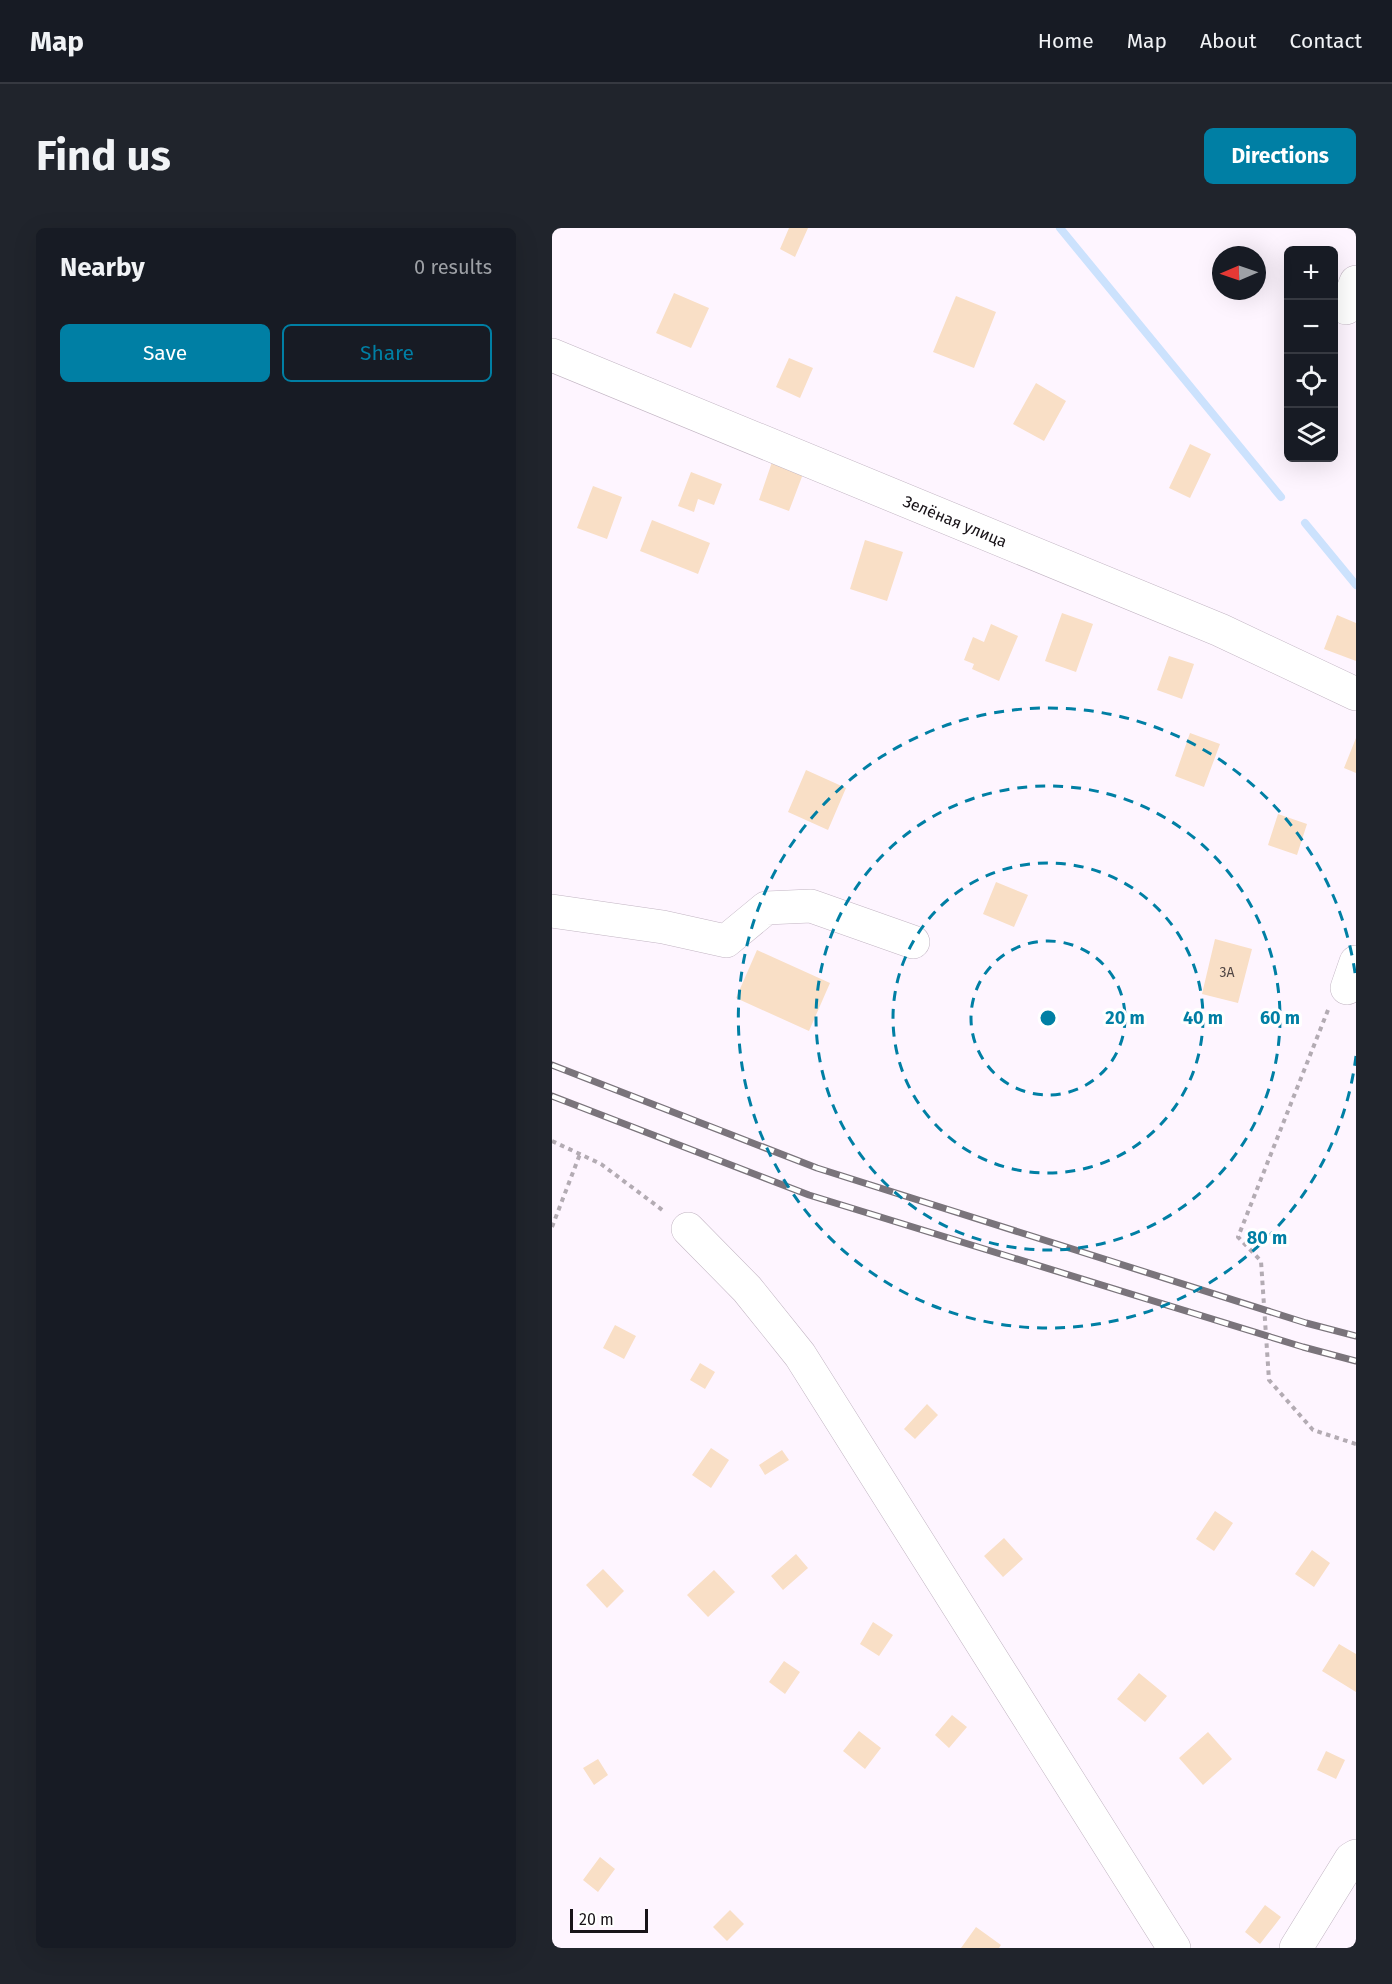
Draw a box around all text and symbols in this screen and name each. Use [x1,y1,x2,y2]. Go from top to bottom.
text: Map [30,25,84,58]
text: Home [1038,28,1094,54]
text: Map [1127,28,1167,54]
text: About [1200,28,1257,54]
text: Contact [1290,28,1362,54]
button: Directions [1204,128,1356,184]
text: Find us [36,131,171,181]
north arrow [1212,246,1266,300]
map controls [1284,246,1338,462]
button: + [1284,246,1338,300]
text: Nearby [60,252,145,283]
text: 0 results [414,255,492,279]
button: − [1284,300,1338,354]
button: Save [60,324,270,382]
button: Share [282,324,492,382]
button: locate [1284,354,1338,408]
button: layers [1284,408,1338,462]
street label: Зелёная улица [900,492,1010,551]
house number: 3А [1219,964,1235,981]
text: 20 m [1105,1007,1145,1029]
text: 40 m [1183,1007,1223,1029]
text: 60 m [1260,1007,1300,1029]
centre of rings [1038,1008,1058,1028]
text: 80 m [1247,1227,1287,1249]
scale bar [570,1906,648,1934]
text: 20 m [579,1910,614,1929]

